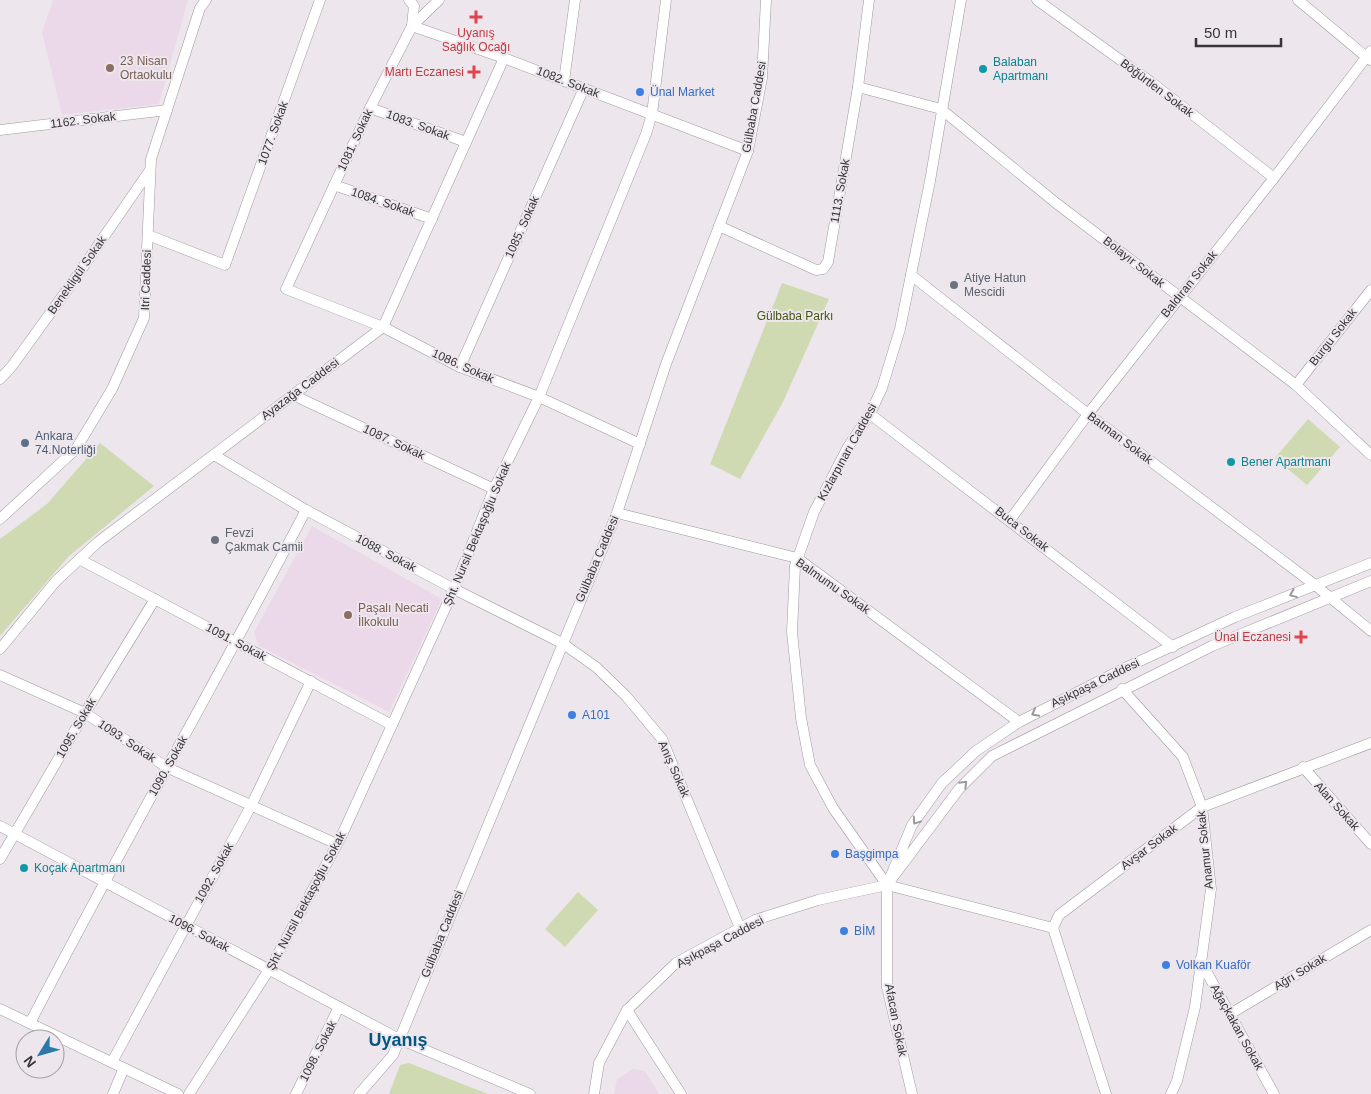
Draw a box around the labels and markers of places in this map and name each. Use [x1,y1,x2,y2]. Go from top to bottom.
marker: Uyanış Sağlık Ocağı [469,10,483,24]
place label: Uyanış Sağlık Ocağı [442,26,510,54]
place label: 23 Nisan Ortaokulu [120,54,172,82]
place label: Balaban Apartmanı [993,55,1048,83]
marker: 23 Nisan Ortaokulu [104,62,116,74]
marker: Balaban Apartmanı [977,63,989,75]
place label: Martı Eczanesi [385,65,464,79]
marker: Martı Eczanesi [468,66,480,78]
place label: Ünal Market [650,85,715,99]
marker: Ünal Market [634,86,646,98]
place label: Atiye Hatun Mescidi [964,271,1026,299]
marker: Atiye Hatun Mescidi [948,279,960,291]
place label: Ankara 74.Noterliği [35,429,96,457]
marker: Ankara 74.Noterliği [19,437,31,449]
place label: Bener Apartmanı [1241,455,1331,469]
marker: Bener Apartmanı [1225,456,1237,468]
place label: Fevzi Çakmak Camii [225,526,303,554]
marker: Fevzi Çakmak Camii [209,534,221,546]
place label: Paşalı Necati İlkokulu [358,601,429,629]
marker: Paşalı Necati İlkokulu [342,609,354,621]
place label: Ünal Eczanesi [1214,630,1291,644]
marker: Ünal Eczanesi [1295,631,1307,643]
place label: A101 [582,708,610,722]
marker: A101 [566,709,578,721]
place label: Başgimpa [845,847,899,861]
marker: Başgimpa [829,848,841,860]
place label: Koçak Apartmanı [34,861,125,875]
marker: Koçak Apartmanı [18,862,30,874]
place label: BİM [854,924,875,938]
marker: BİM [838,925,850,937]
place label: Volkan Kuaför [1176,958,1251,972]
marker: Volkan Kuaför [1160,959,1172,971]

